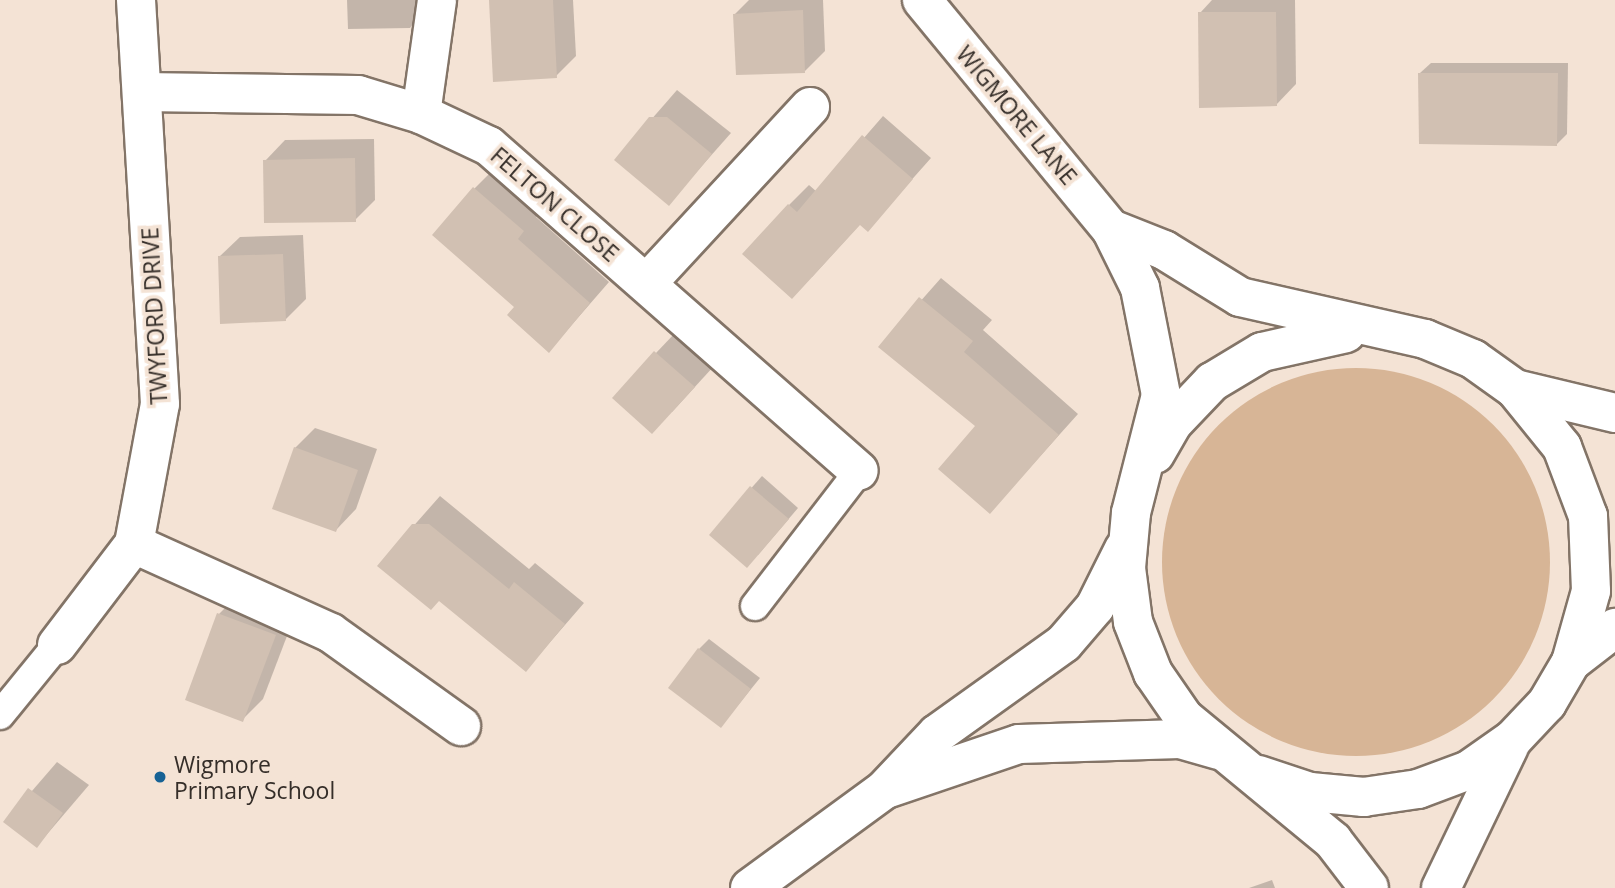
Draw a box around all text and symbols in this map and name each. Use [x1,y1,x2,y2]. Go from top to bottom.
street label: WIGMORE LANE [951,40,1083,190]
street label: FELTON CLOSE [485,141,625,267]
street label: TWYFORD DRIVE [136,227,172,405]
place label: Wigmore Primary School [174,750,335,804]
marker: Wigmore Primary School [152,769,168,785]

